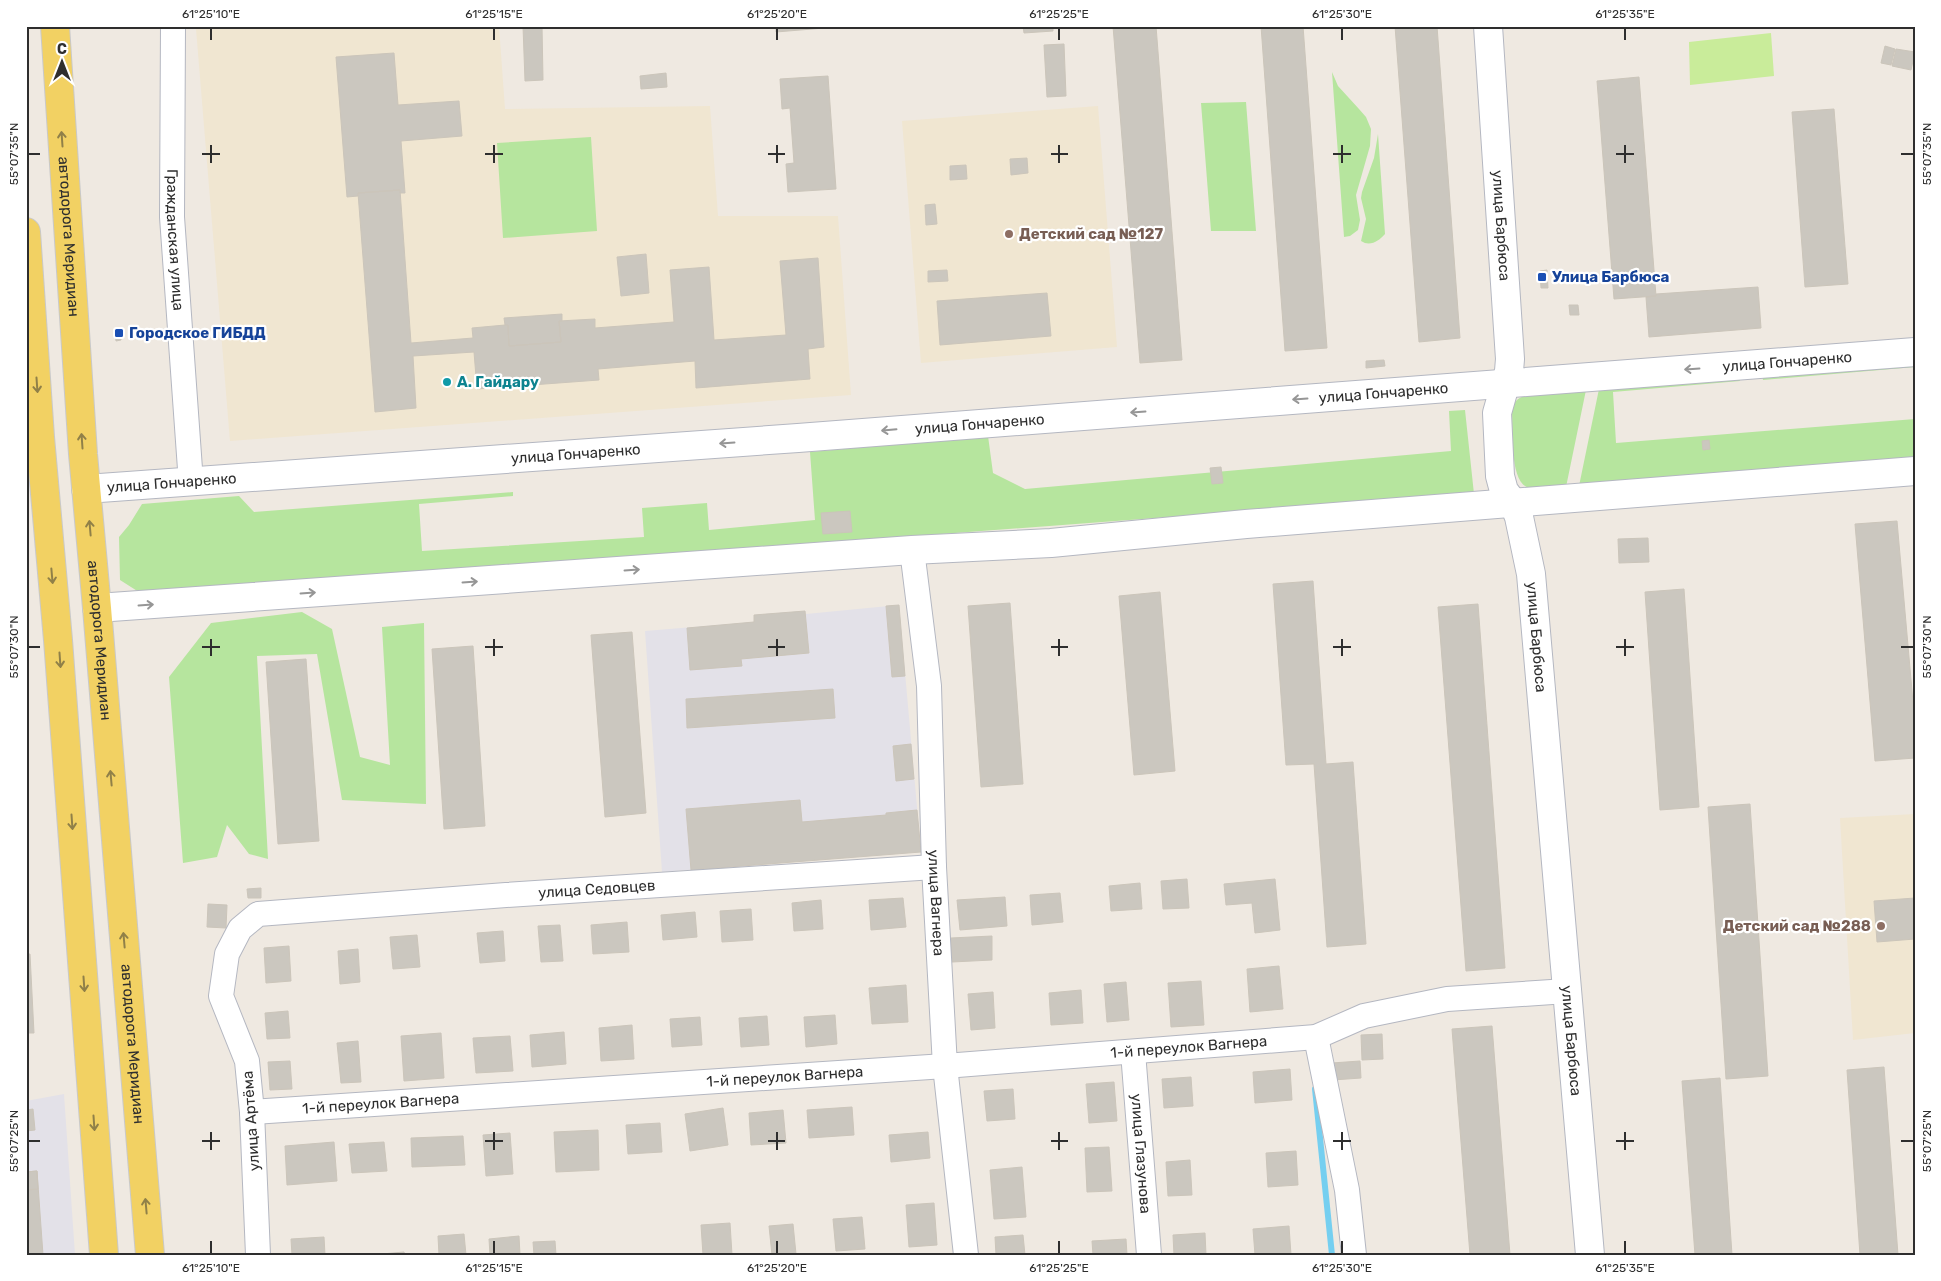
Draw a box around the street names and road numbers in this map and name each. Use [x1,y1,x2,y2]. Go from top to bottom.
street label: автодорога Меридиан [55,156,83,317]
street label: Гражданская улица [163,169,188,311]
street label: улица Барбюса [1489,170,1514,282]
street label: улица Гончаренко [1722,348,1853,376]
street label: улица Гончаренко [1318,379,1449,407]
street label: улица Гончаренко [914,410,1045,438]
street label: улица Гончаренко [510,440,641,468]
street label: улица Гончаренко [106,469,237,496]
street label: автодорога Меридиан [84,560,115,721]
street label: улица Барбюса [1523,581,1550,693]
street label: улица Вагнера [925,849,948,956]
street label: улица Седовцев [537,876,656,902]
street label: автодорога Меридиан [117,963,148,1125]
street label: улица Барбюса [1558,985,1585,1097]
street label: 1-й переулок Вагнера [1110,1032,1268,1062]
street label: 1-й переулок Вагнера [706,1062,864,1091]
street label: улица Артёма [239,1070,263,1172]
street label: 1-й переулок Вагнера [302,1089,460,1118]
street label: улица Глазунова [1127,1093,1155,1214]

